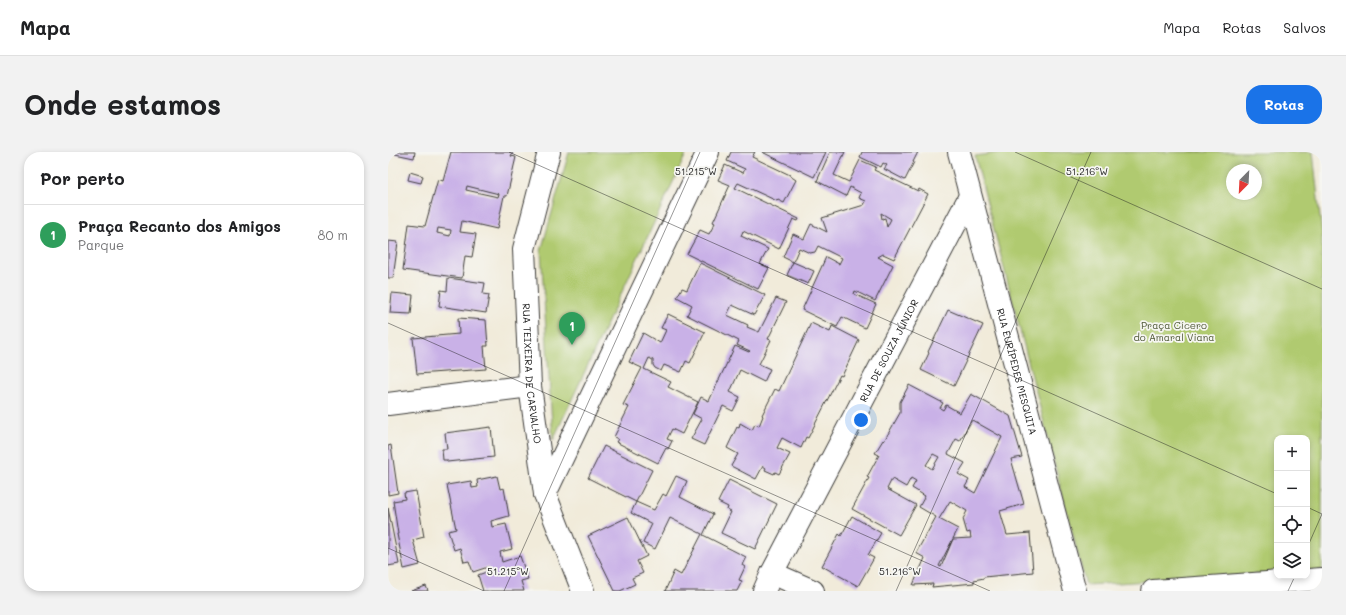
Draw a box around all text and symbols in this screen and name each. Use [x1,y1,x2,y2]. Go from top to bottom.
text: Mapa [20,15,71,40]
text: Mapa [1163,18,1200,37]
text: Rotas [1222,18,1261,37]
text: Salvos [1283,18,1326,37]
button: Rotas [1246,85,1322,124]
text: Onde estamos [24,86,221,122]
text: 51.215°W [675,164,717,178]
text: 51.216°W [1066,164,1108,178]
north arrow [1226,164,1262,200]
text: Por perto [40,167,124,189]
text: Praça Recanto dos Amigos [78,216,281,236]
text: 1 [50,226,56,243]
text: 80 m [318,226,348,243]
text: Parque [78,236,124,253]
street label: RUA DE SOUZA JÚNIOR [856,297,922,404]
street label: RUA TEIXEIRA DE CARVALHO [519,303,545,445]
street label: RUA EURÍPEDES MESQUITA [994,307,1040,436]
pin: 1 [559,312,585,345]
park label: Praça Cícero do Amaral Viana [1133,318,1215,344]
your location [851,410,871,430]
map controls [1274,435,1310,579]
button: + [1274,435,1310,471]
button: − [1274,471,1310,507]
button: locate [1274,507,1310,543]
button: layers [1274,543,1310,579]
text: 51.215°W [487,564,529,578]
text: 51.216°W [879,564,921,578]

